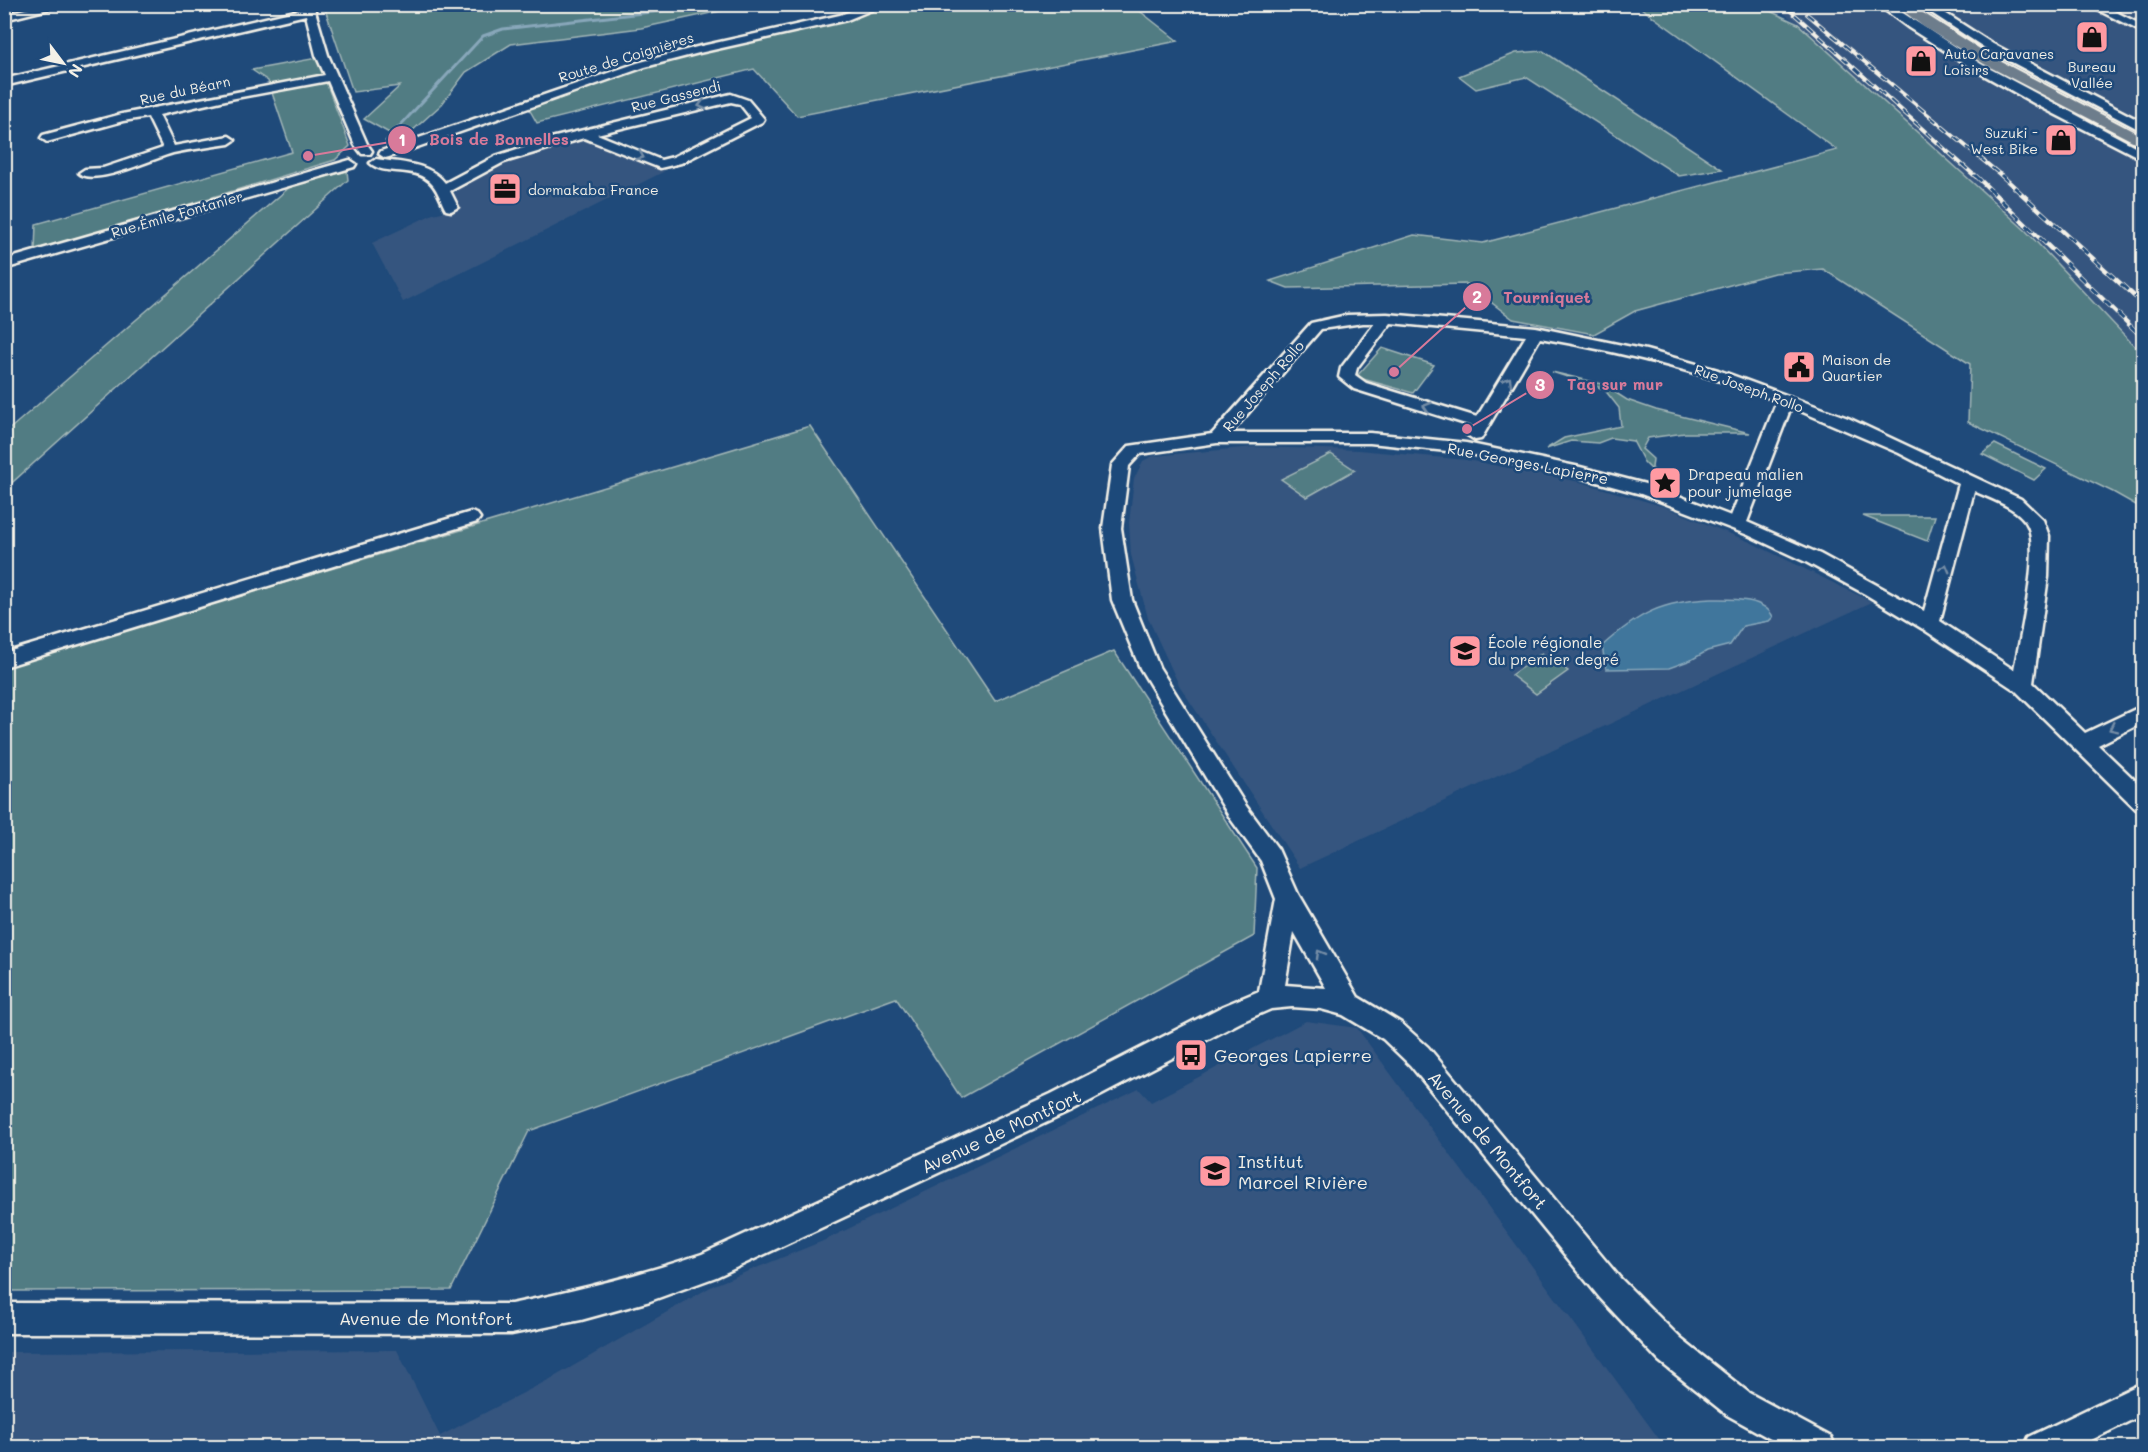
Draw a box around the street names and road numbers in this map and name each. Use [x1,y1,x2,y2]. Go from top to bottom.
street label: Route de Coignières [556,27,696,87]
street label: Rue du Béarn [138,71,232,109]
street label: Rue Gassendi [629,76,723,116]
street label: Rue Émile Fontanier [109,186,245,242]
street label: Rue Joseph Rollo [1218,336,1308,436]
street label: Rue Joseph Rollo [1692,359,1806,417]
street label: Rue Georges Lapierre [1446,438,1610,488]
street label: Avenue de Montfort [1423,1066,1553,1214]
street label: Avenue de Montfort [917,1083,1085,1179]
street label: Avenue de Montfort [339,1306,513,1330]

